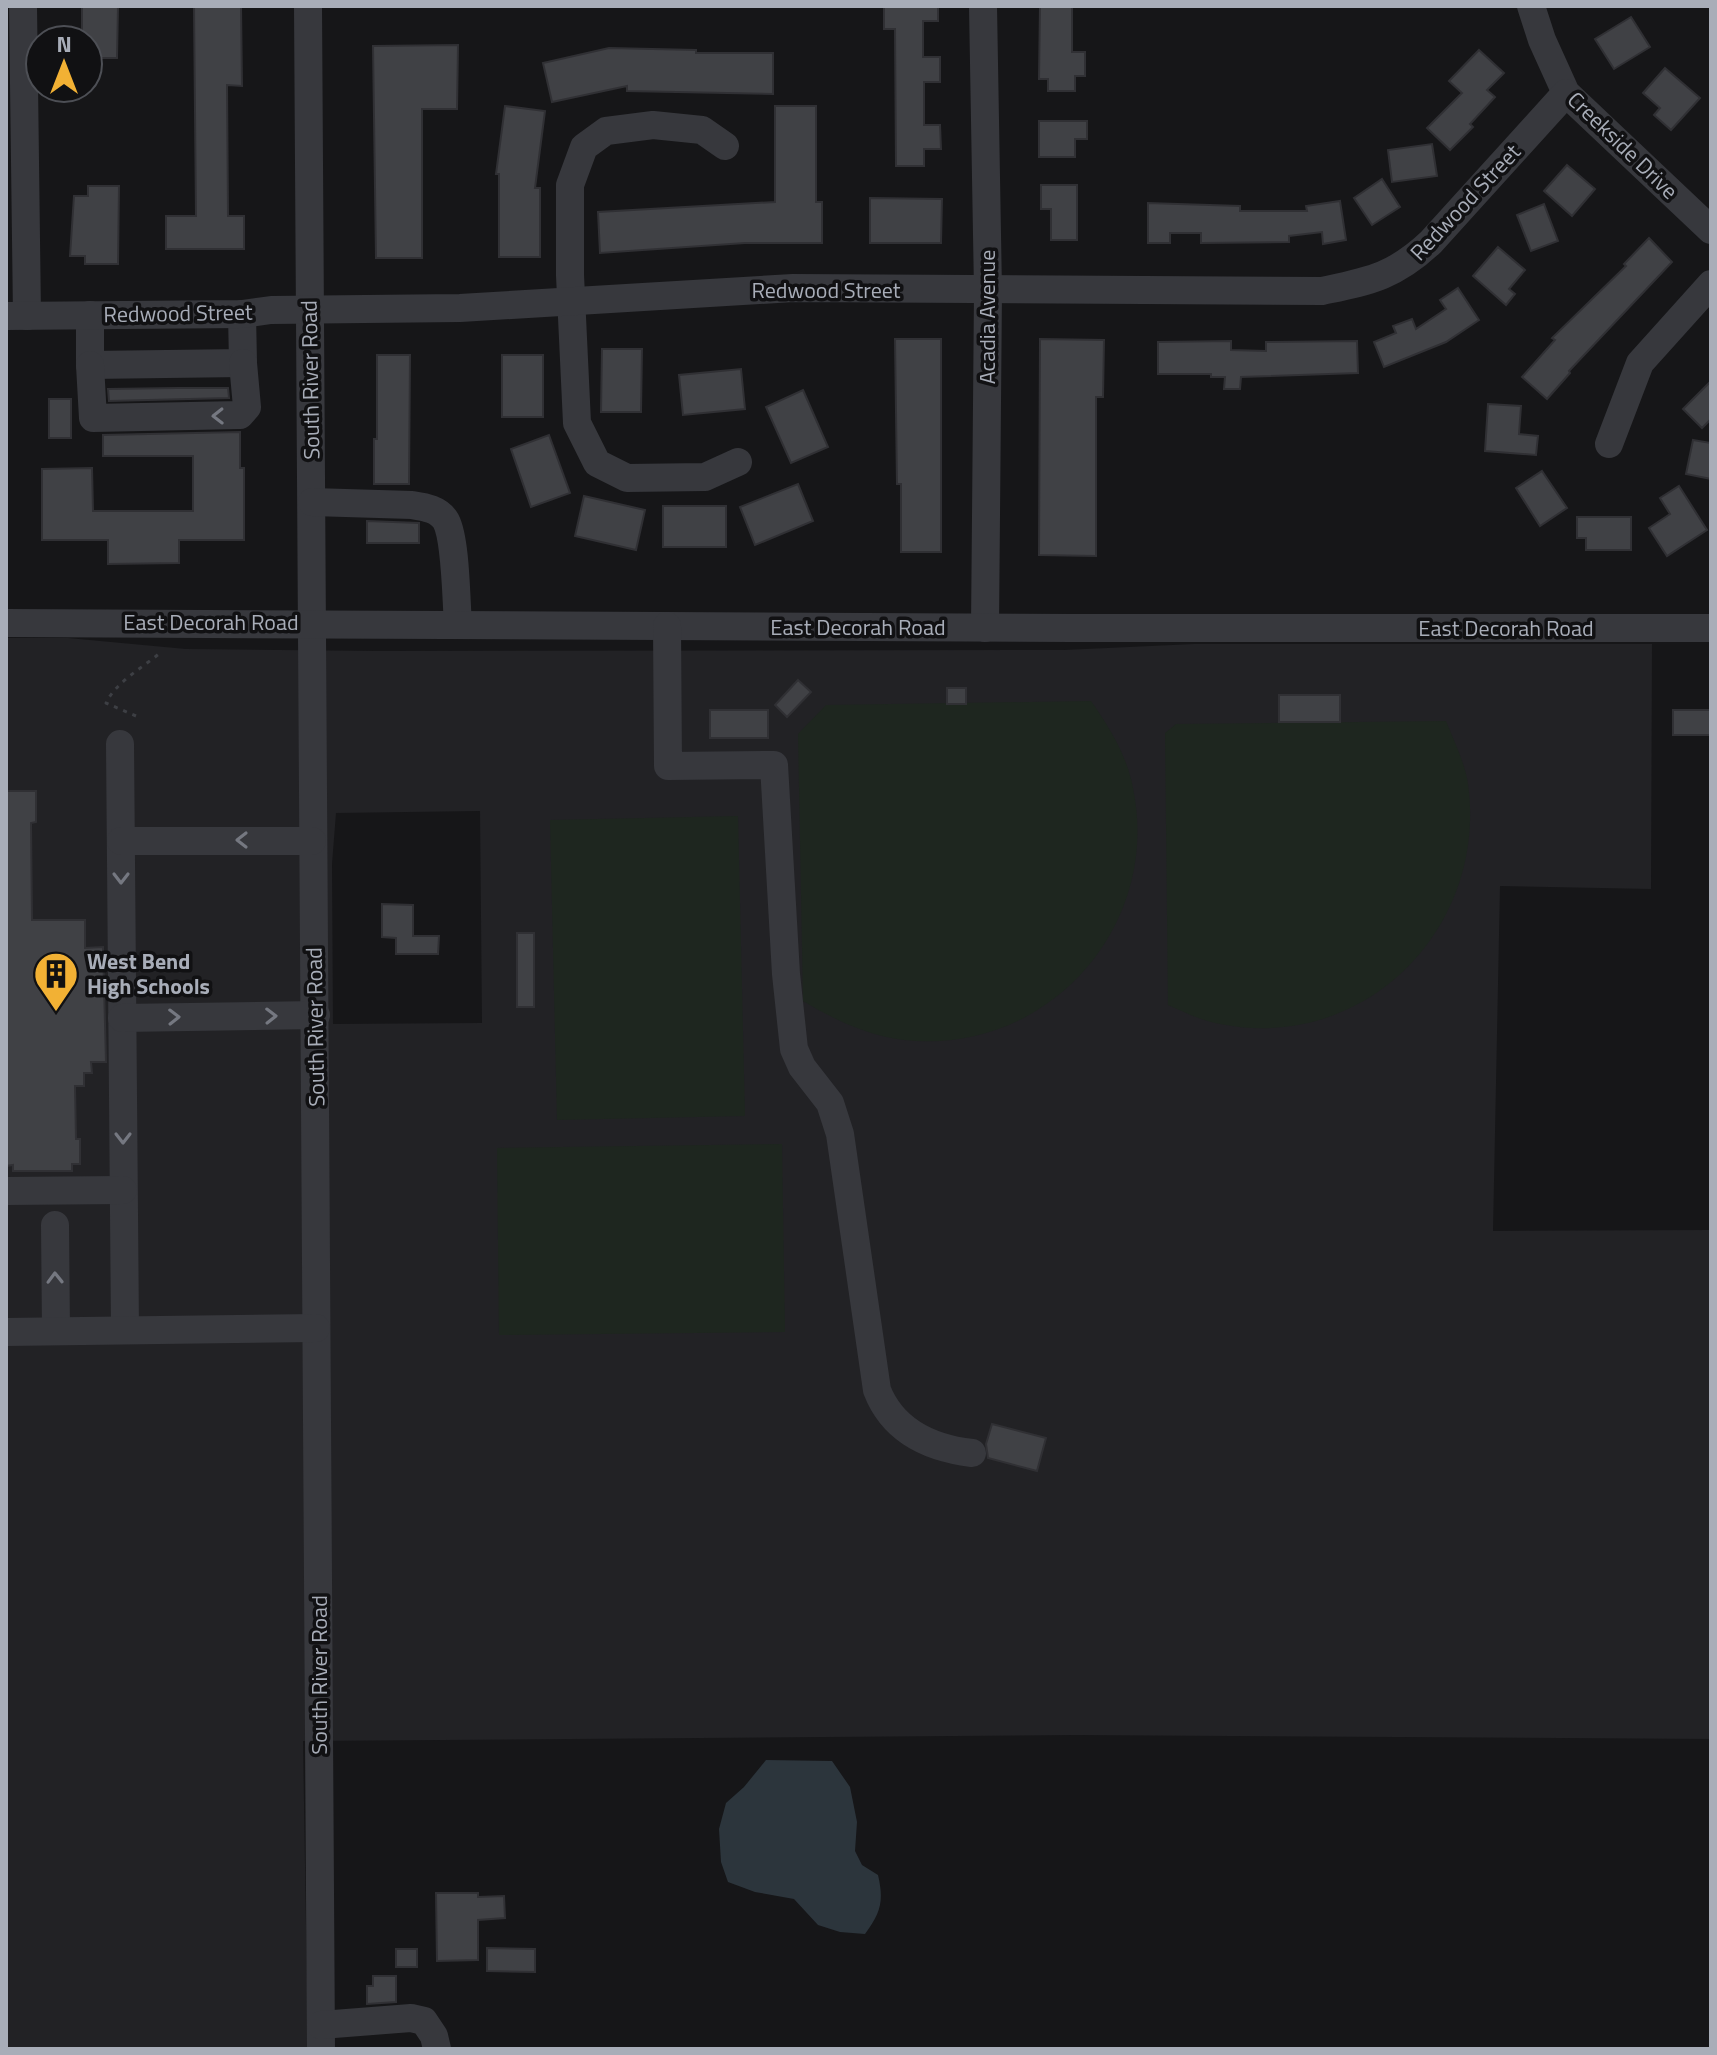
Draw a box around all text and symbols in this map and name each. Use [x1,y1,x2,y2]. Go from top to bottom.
north arrow [24,24,104,104]
text: N [56,27,72,61]
street label: Creekside Drive [1560,83,1686,207]
street label: Redwood Street [1402,136,1528,268]
street label: Acadia Avenue [970,250,1004,384]
street label: Redwood Street [751,273,901,307]
street label: Redwood Street [103,295,253,331]
street label: South River Road [292,300,328,460]
one-way arrow [211,407,224,425]
street label: East Decorah Road [123,605,299,639]
street label: East Decorah Road [770,610,946,644]
street label: East Decorah Road [1418,611,1594,645]
one-way arrow [235,831,248,849]
one-way arrow [112,872,130,885]
place label: West Bend High Schools [87,944,210,1003]
street label: South River Road [297,947,333,1107]
building icon: West Bend High Schools [32,950,80,1013]
one-way arrow [265,1007,278,1025]
one-way arrow [168,1008,181,1026]
one-way arrow [114,1132,132,1145]
one-way arrow [47,1271,64,1284]
street label: South River Road [302,1595,336,1755]

